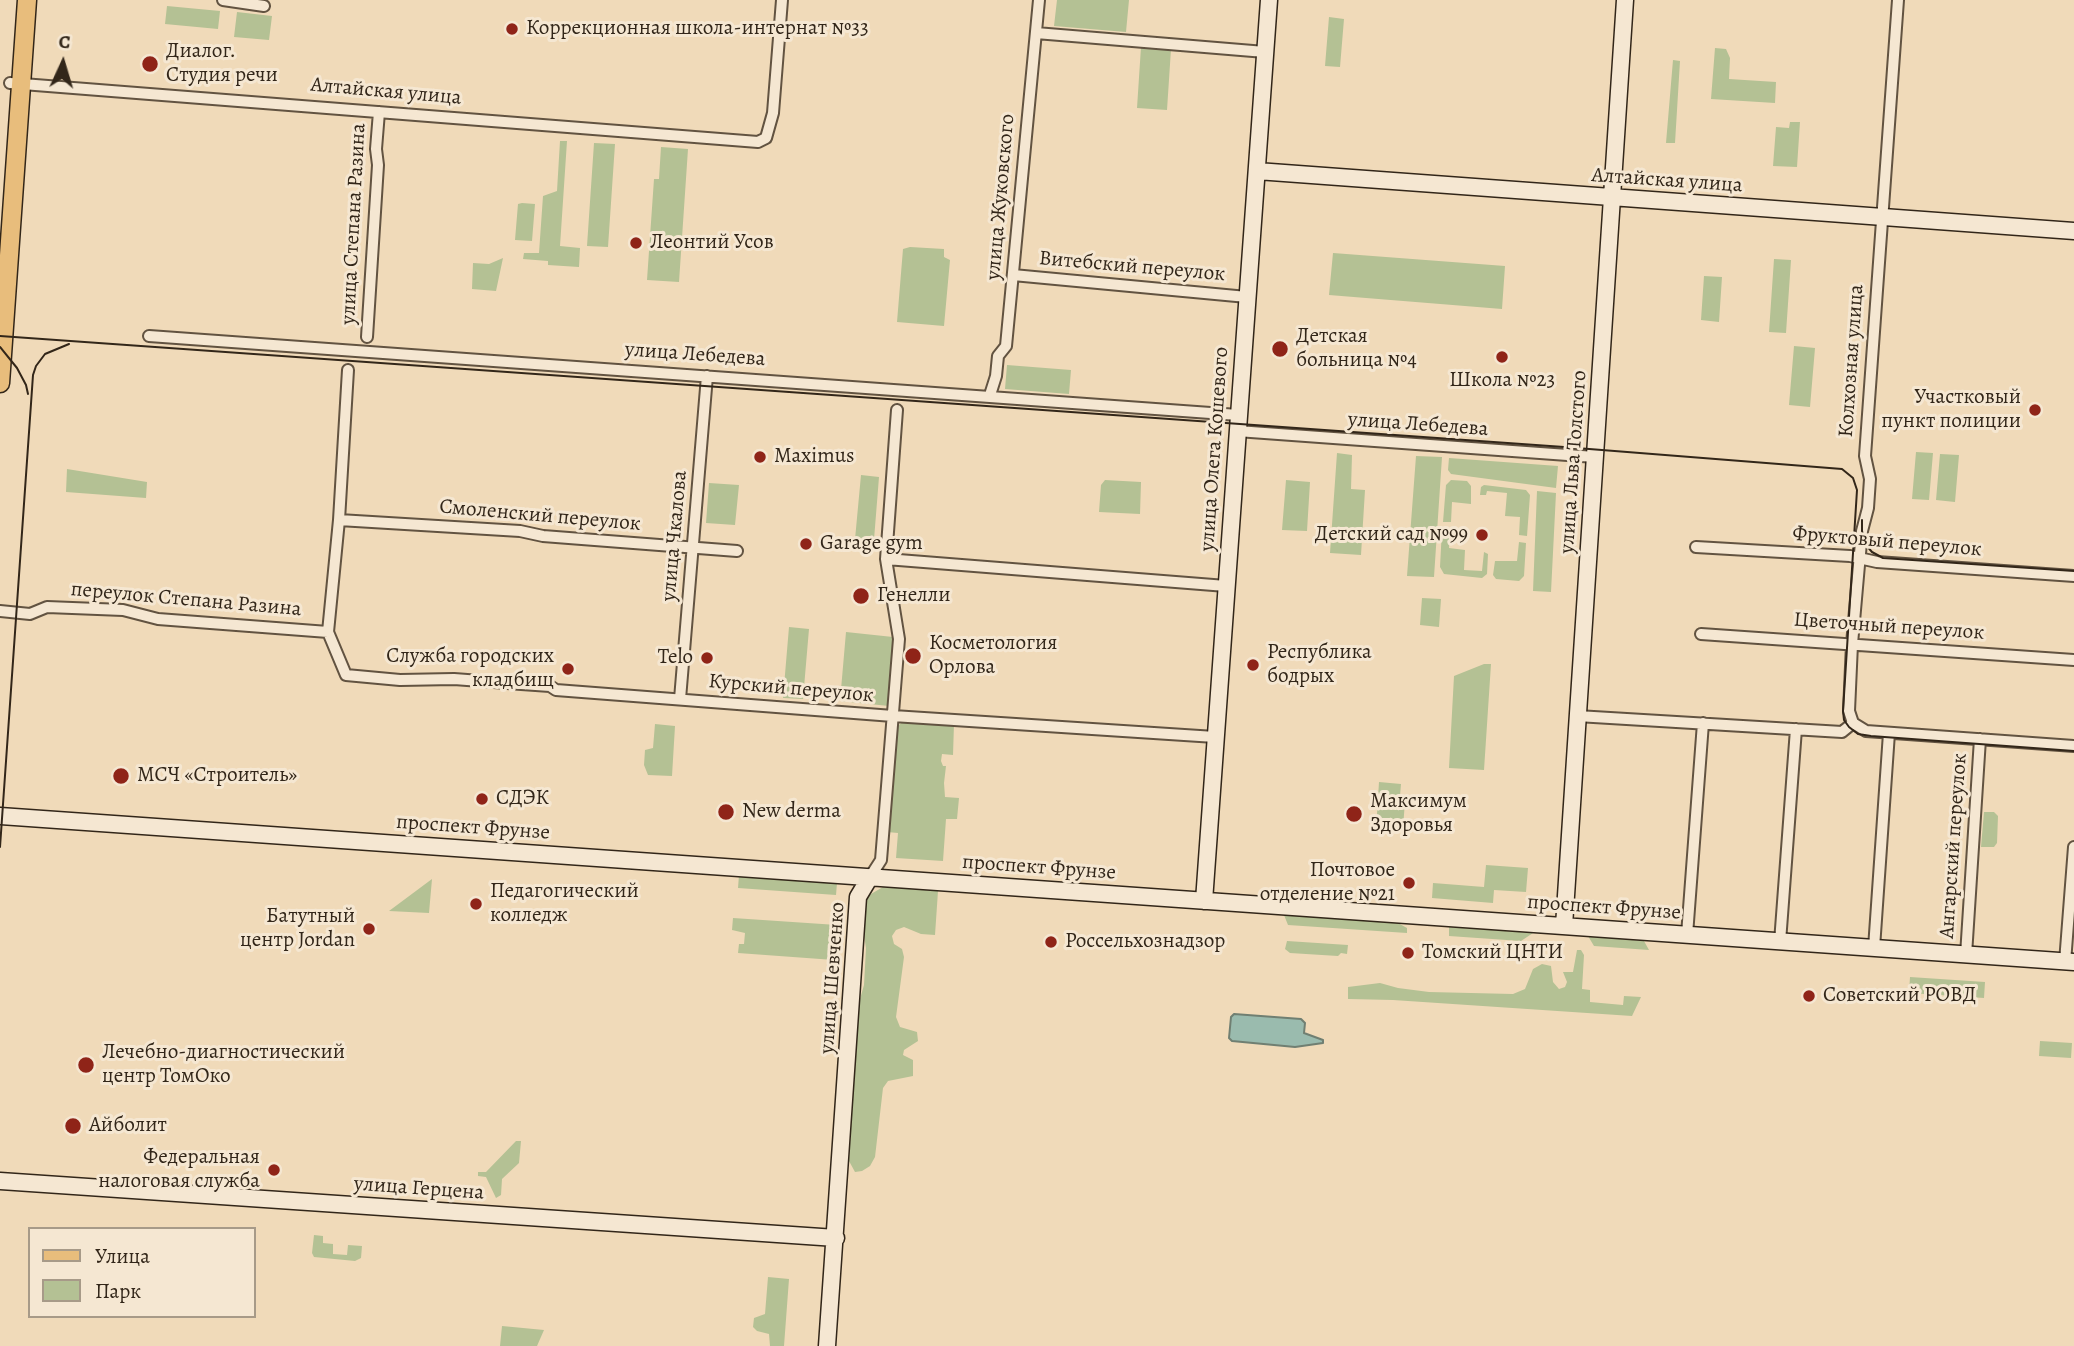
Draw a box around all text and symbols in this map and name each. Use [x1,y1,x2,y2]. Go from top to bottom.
place label: Коррекционная школа-интернат №33 [526,16,869,42]
marker: Коррекционная школа-интернат №33 [504,21,520,37]
north arrow [28,28,98,98]
text: С [58,29,71,55]
place label: Диалог. Студия речи [166,39,278,89]
marker: Диалог. Студия речи [140,54,160,74]
street label: Алтайская улица [310,73,462,111]
street label: улица Жуковского [981,113,1021,281]
street label: улица Степана Разина [336,123,372,325]
street label: Алтайская улица [1591,163,1743,199]
place label: Леонтий Усов [650,230,774,256]
marker: Леонтий Усов [628,235,644,251]
street label: Витебский переулок [1038,246,1226,288]
street label: Колхозная улица [1834,284,1870,438]
place label: Детская больница №4 [1296,324,1417,374]
street label: улица Лебедева [624,338,766,372]
marker: Детская больница №4 [1270,339,1290,359]
street label: улица Олега Кошевого [1195,346,1235,552]
marker: Школа №23 [1494,349,1510,365]
place label: Школа №23 [1449,368,1555,394]
street label: улица Льва Толстого [1555,369,1593,555]
place label: Участковый пункт полиции [1881,385,2021,435]
marker: Участковый пункт полиции [2027,402,2043,418]
street label: улица Лебедева [1347,408,1489,442]
place label: Maximus [774,444,855,470]
marker: Maximus [752,449,768,465]
street label: улица Чкалова [657,470,693,602]
street label: Смоленский переулок [438,495,642,537]
street label: Фруктовый переулок [1791,521,1983,563]
place label: Детский сад №99 [1315,522,1468,548]
marker: Детский сад №99 [1474,527,1490,543]
place label: Garage gym [820,531,923,557]
marker: Garage gym [798,536,814,552]
street label: переулок Степана Разина [70,577,302,623]
place label: Генелли [877,583,950,609]
marker: Генелли [851,586,871,606]
street label: Цветочный переулок [1793,608,1985,646]
place label: Косметология Орлова [929,631,1057,681]
place label: Республика бодрых [1267,640,1372,690]
place label: Служба городских кладбищ [386,644,554,694]
place label: Telo [658,645,693,671]
marker: Косметология Орлова [903,646,923,666]
marker: Telo [699,650,715,666]
marker: Республика бодрых [1245,657,1261,673]
marker: Служба городских кладбищ [560,661,576,677]
street label: Курский переулок [707,669,875,709]
street label: Ангарский переулок [1935,752,1973,940]
place label: МСЧ «Строитель» [137,763,297,789]
marker: МСЧ «Строитель» [111,766,131,786]
place label: СДЭК [496,786,549,812]
place label: Максимум Здоровья [1370,789,1467,839]
marker: СДЭК [474,791,490,807]
place label: New derma [742,799,841,825]
marker: New derma [716,802,736,822]
marker: Максимум Здоровья [1344,804,1364,824]
street label: проспект Фрунзе [395,810,551,846]
street label: проспект Фрунзе [961,850,1117,886]
place label: Почтовое отделение №21 [1260,858,1395,908]
marker: Почтовое отделение №21 [1401,875,1417,891]
place label: Педагогический колледж [490,879,639,929]
street label: проспект Фрунзе [1526,890,1682,926]
marker: Педагогический колледж [468,896,484,912]
street label: улица Шевченко [815,901,851,1055]
place label: Батутный центр Jordan [240,904,355,954]
marker: Батутный центр Jordan [361,921,377,937]
place label: Россельхознадзор [1065,929,1225,955]
marker: Россельхознадзор [1043,934,1059,950]
place label: Томский ЦНТИ [1422,940,1563,966]
marker: Томский ЦНТИ [1400,945,1416,961]
place label: Советский РОВД [1823,983,1976,1009]
marker: Советский РОВД [1801,988,1817,1004]
place label: Лечебно-диагностический центр ТомОко [102,1040,345,1090]
marker: Лечебно-диагностический центр ТомОко [76,1055,96,1075]
place label: Айболит [89,1113,167,1139]
marker: Айболит [63,1116,83,1136]
place label: Федеральная налоговая служба [98,1145,260,1195]
marker: Федеральная налоговая служба [266,1162,282,1178]
street label: улица Герцена [353,1172,485,1206]
legend [28,1227,256,1318]
text: Улица [95,1242,150,1270]
text: Парк [95,1277,141,1305]

